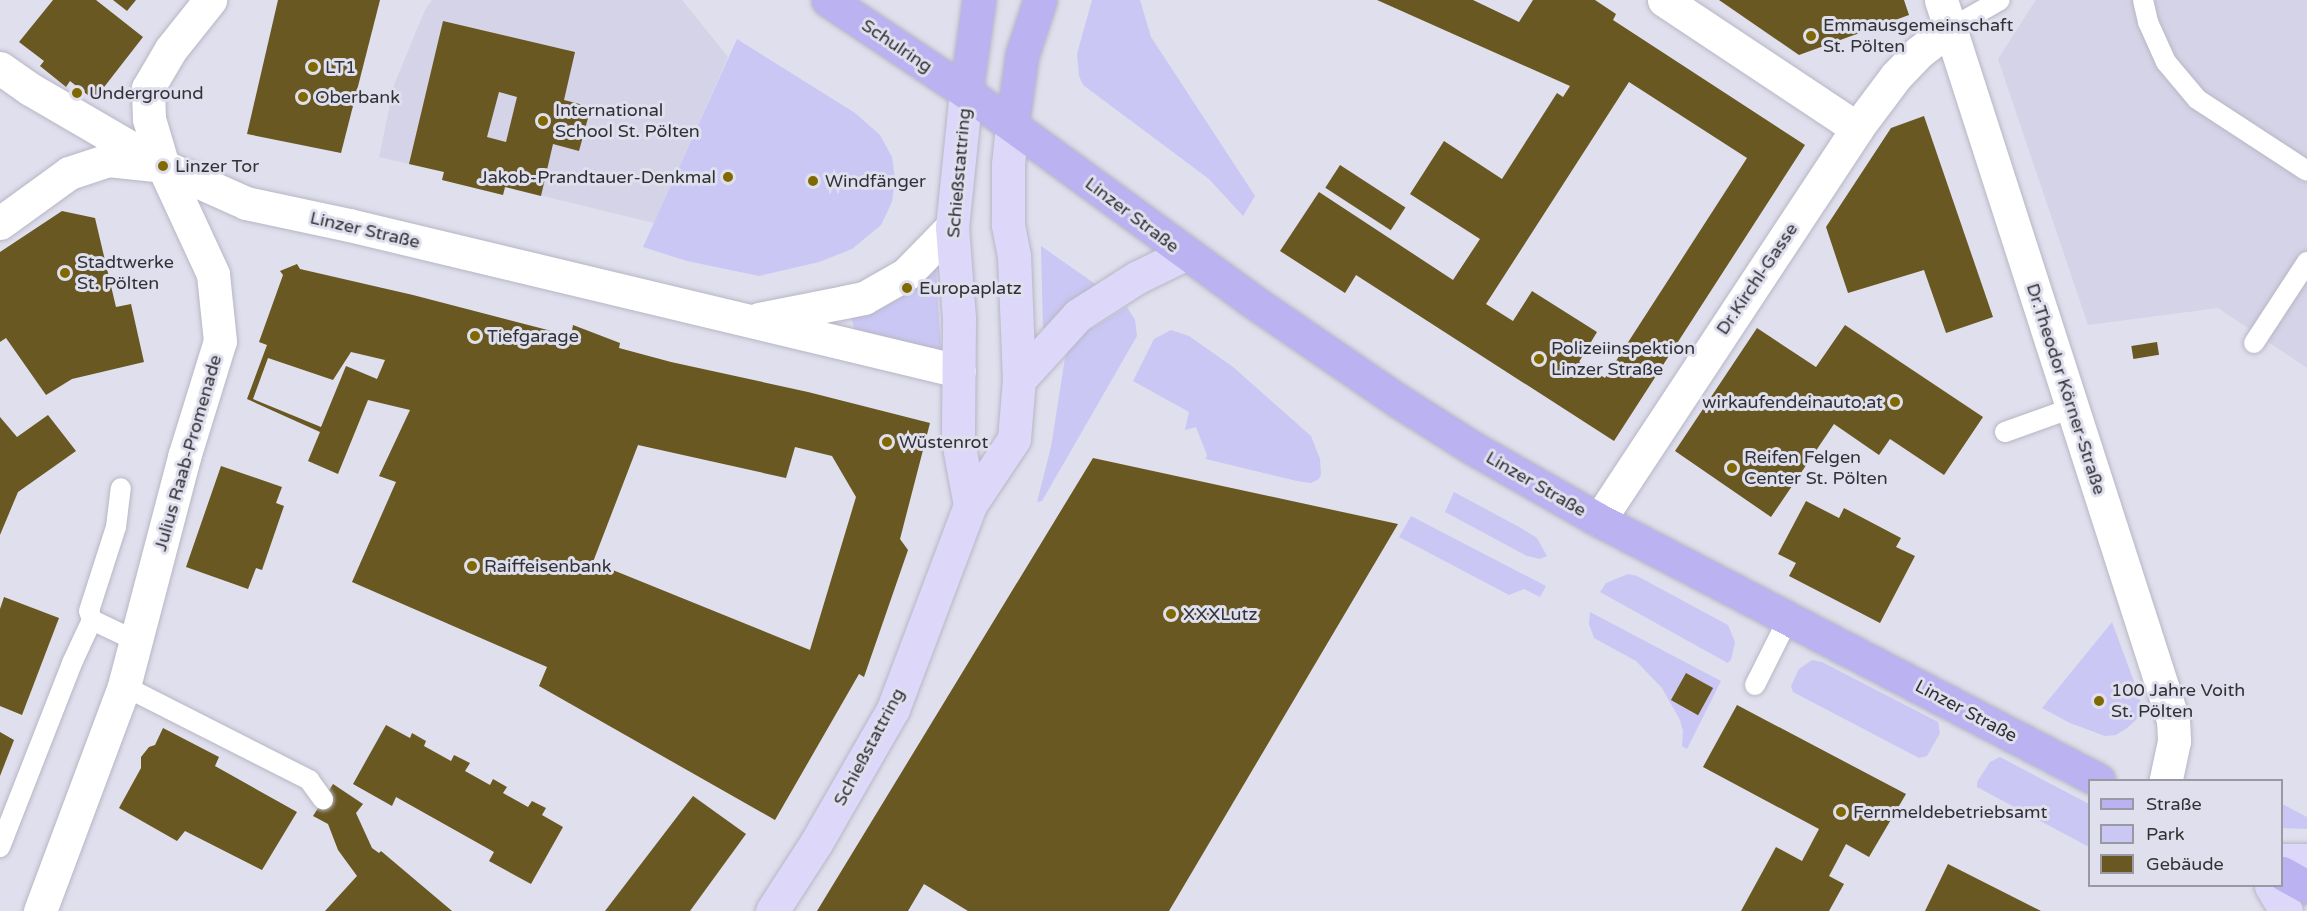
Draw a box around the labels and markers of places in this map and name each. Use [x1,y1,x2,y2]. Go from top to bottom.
place label: Emmausgemeinschaft St. Pölten [1823,15,2013,57]
marker: Emmausgemeinschaft St. Pölten [1804,29,1818,43]
place label: LT1 [325,56,356,78]
marker: LT1 [306,60,320,74]
place label: Underground [89,82,204,104]
marker: Underground [70,86,84,100]
place label: Oberbank [315,86,400,108]
marker: Oberbank [296,90,310,104]
place label: International School St. Pölten [555,100,700,142]
marker: International School St. Pölten [536,114,550,128]
place label: Linzer Tor [175,155,259,177]
marker: Linzer Tor [156,159,170,173]
place label: Jakob-Prandtauer-Denkmal [479,166,716,188]
marker: Jakob-Prandtauer-Denkmal [721,170,735,184]
place label: Windfänger [825,170,926,192]
marker: Windfänger [806,174,820,188]
place label: Stadtwerke St. Pölten [77,252,174,294]
marker: Stadtwerke St. Pölten [58,266,72,280]
place label: Europaplatz [919,277,1022,299]
marker: Europaplatz [900,281,914,295]
place label: Tiefgarage [487,325,579,347]
marker: Tiefgarage [468,329,482,343]
place label: Polizeiinspektion Linzer Straße [1551,338,1695,380]
marker: Polizeiinspektion Linzer Straße [1532,352,1546,366]
place label: wirkaufendeinauto.at [1702,391,1883,413]
marker: wirkaufendeinauto.at [1888,395,1902,409]
place label: Wüstenrot [899,431,988,453]
marker: Wüstenrot [880,435,894,449]
place label: Reifen Felgen Center St. Pölten [1744,447,1888,490]
marker: Reifen Felgen Center St. Pölten [1725,461,1739,475]
place label: Raiffeisenbank [484,555,612,577]
marker: Raiffeisenbank [465,559,479,573]
place label: XXXLutz [1183,603,1257,625]
marker: XXXLutz [1164,607,1178,621]
place label: 100 Jahre Voith St. Pölten [2111,680,2245,722]
marker: 100 Jahre Voith St. Pölten [2092,694,2106,708]
place label: Fernmeldebetriebsamt [1853,801,2047,823]
marker: Fernmeldebetriebsamt [1834,805,1848,819]

